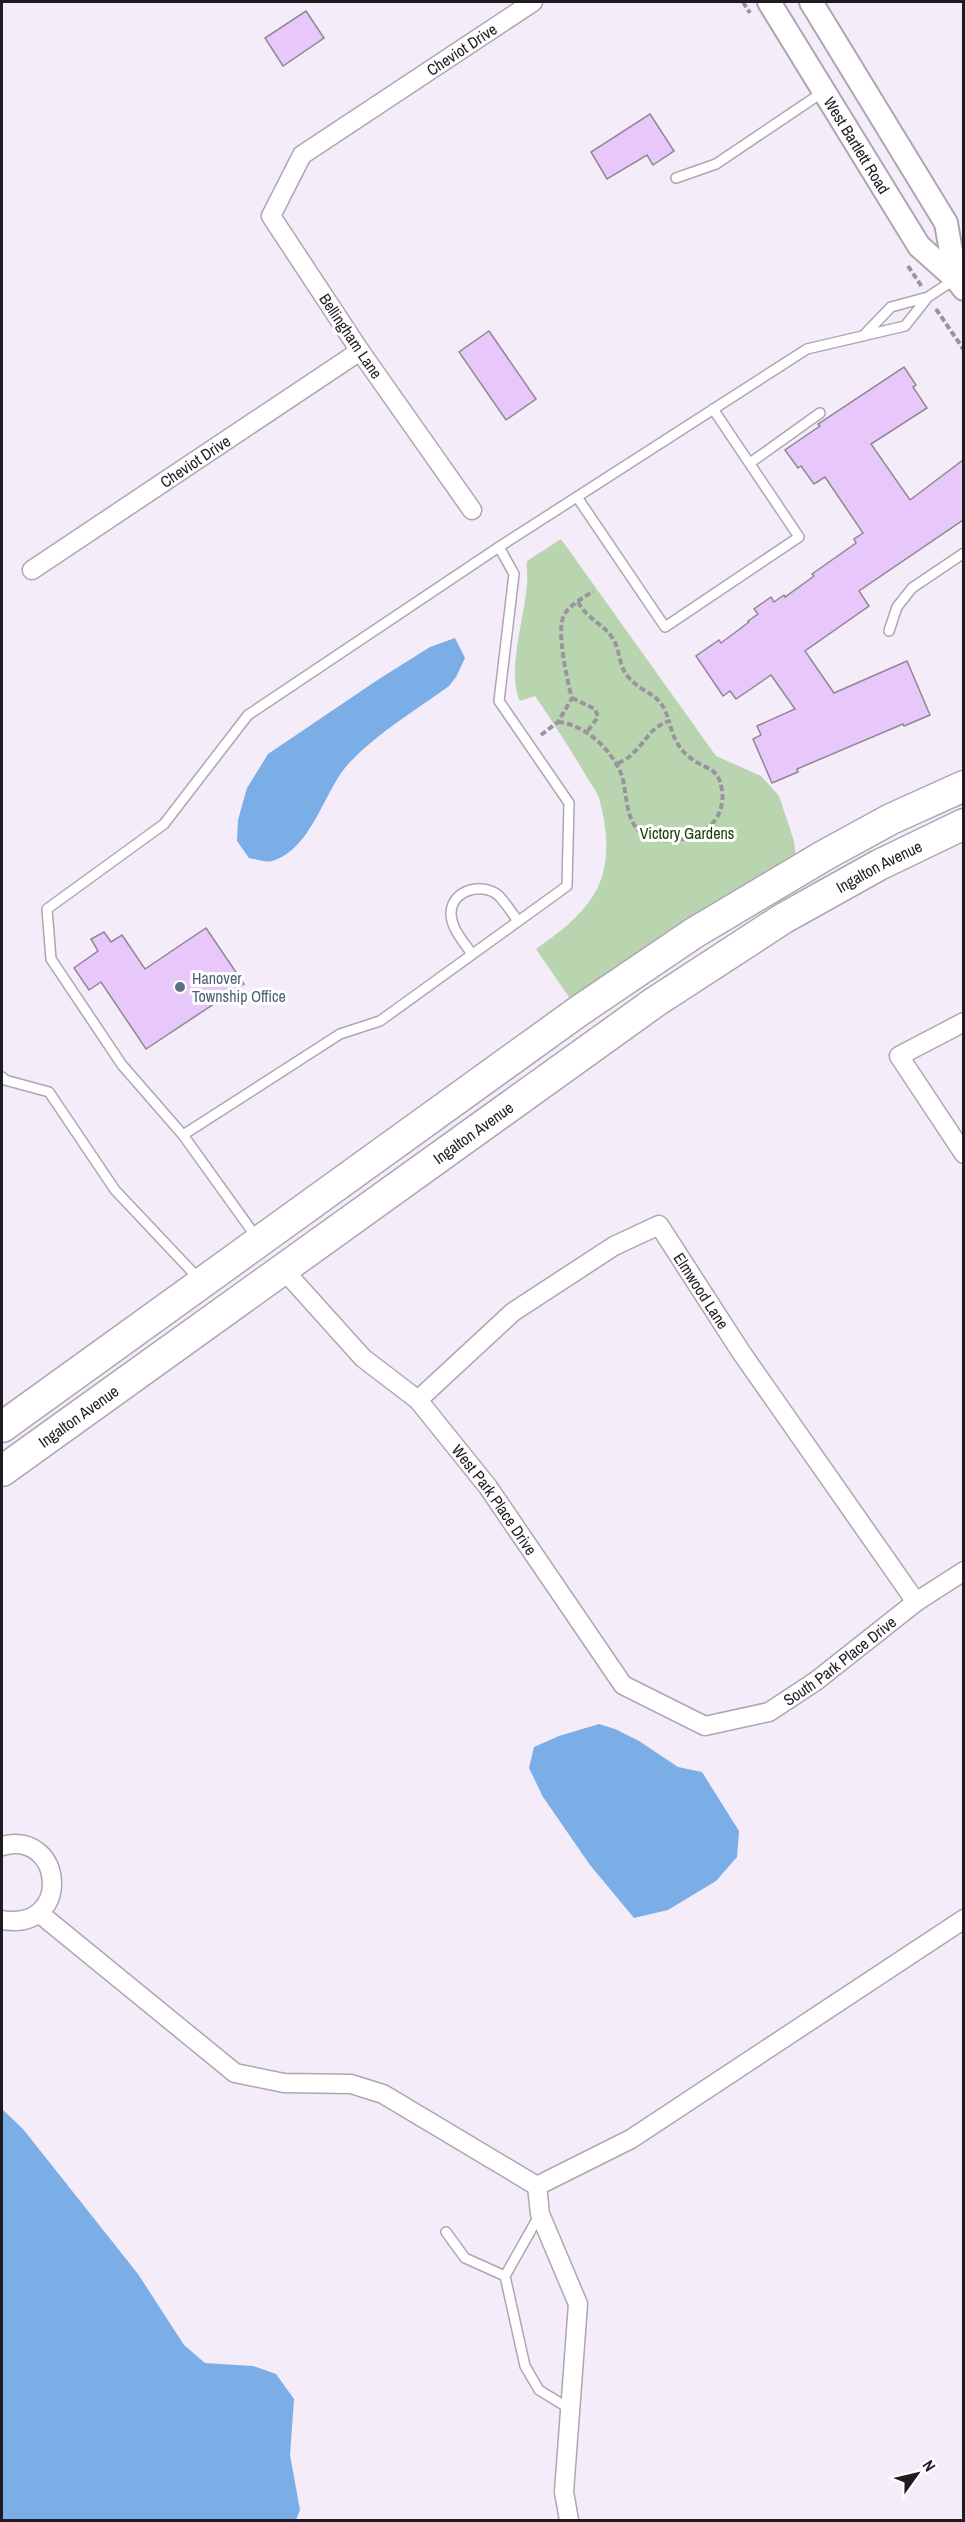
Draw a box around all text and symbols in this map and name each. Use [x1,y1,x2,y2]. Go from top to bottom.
street label: Cheviot Drive [422,18,501,81]
street label: West Bartlett Road [819,93,895,198]
street label: Bellingham Lane [314,289,388,383]
street label: Cheviot Drive [156,430,234,493]
park label: Victory Gardens [640,822,734,844]
street label: Ingalton Avenue [832,835,925,898]
place label: Hanover Township Office [192,967,286,1007]
marker: Hanover Township Office [173,980,187,994]
street label: Ingalton Avenue [429,1096,518,1169]
street label: Elmwood Lane [669,1248,734,1333]
street label: Ingalton Avenue [34,1380,123,1452]
street label: West Park Place Drive [447,1440,542,1559]
street label: South Park Place Drive [779,1611,901,1711]
north arrow [887,2444,947,2504]
text: N [918,2456,941,2476]

